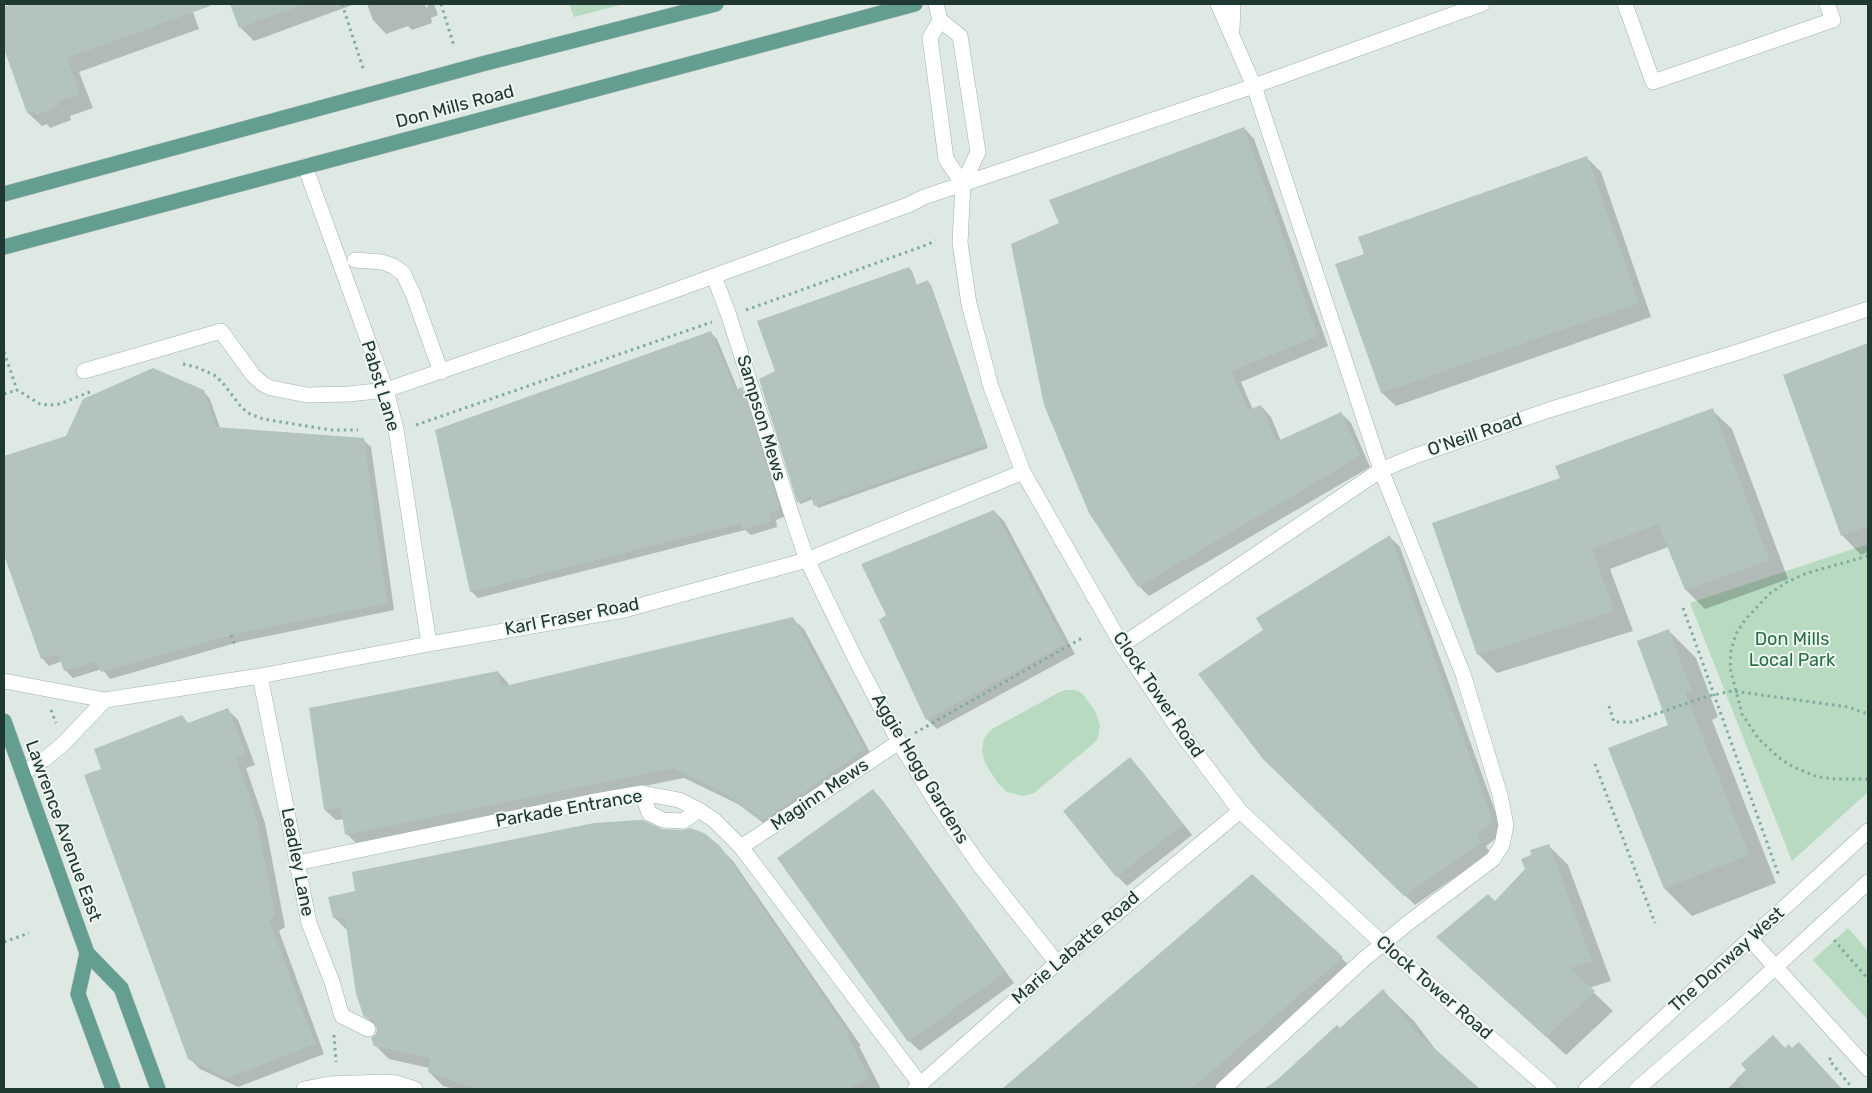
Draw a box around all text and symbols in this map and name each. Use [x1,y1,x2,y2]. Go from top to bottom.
street label: Don Mills Road [393,81,517,133]
street label: Pabst Lane [356,338,404,434]
street label: Sampson Mews [732,353,790,483]
street label: O'Neill Road [1425,409,1525,461]
street label: Karl Fraser Road [503,593,641,641]
street label: Clock Tower Road [1108,628,1208,762]
park label: Don Mills Local Park [1749,629,1835,672]
street label: Aggie Hogg Gardens [867,690,973,848]
street label: Lawrence Avenue East [20,738,106,924]
street label: Maginn Mews [767,754,873,836]
street label: Parkade Entrance [494,785,644,833]
street label: Leadley Lane [276,806,318,918]
street label: Marie Labatte Road [1008,887,1144,1009]
street label: The Donway West [1665,903,1789,1017]
street label: Clock Tower Road [1371,932,1497,1044]

